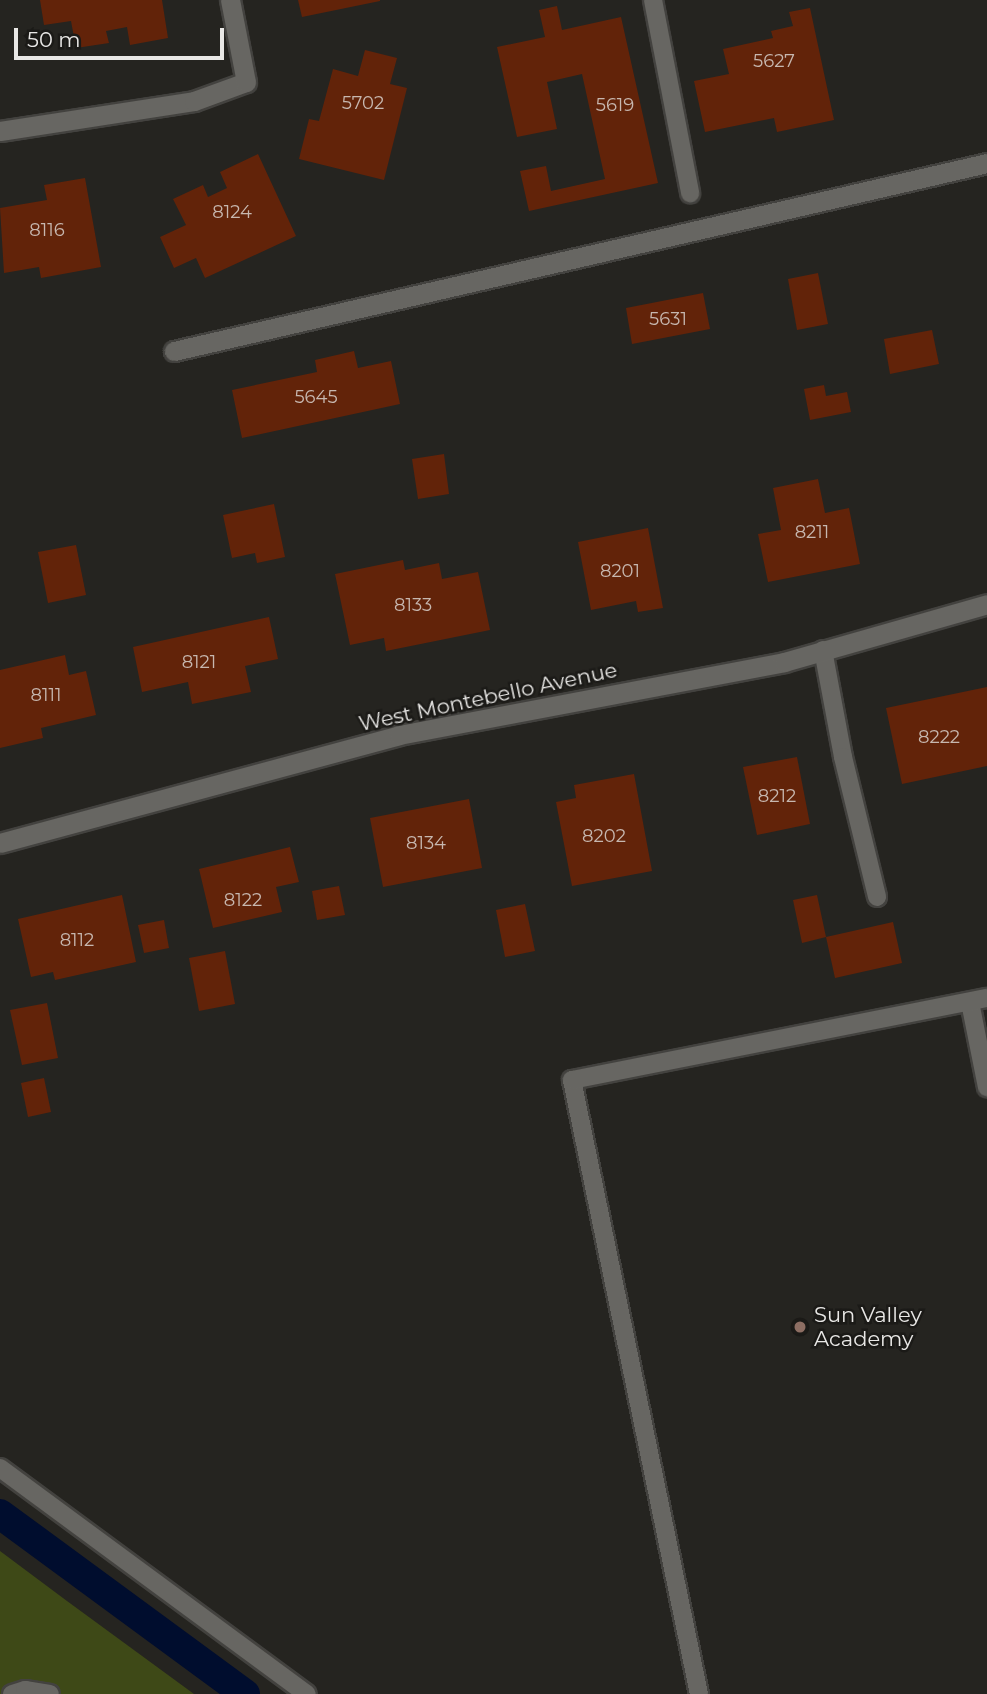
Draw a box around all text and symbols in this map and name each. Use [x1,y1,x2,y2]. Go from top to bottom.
scale bar [18,14,228,58]
text: 50 m [27,27,81,52]
house number: 5627 [753,50,795,72]
house number: 5702 [342,92,384,114]
house number: 5619 [596,94,634,116]
house number: 8124 [212,201,252,223]
house number: 8116 [29,219,65,241]
house number: 5631 [649,308,687,330]
house number: 5645 [294,386,338,408]
house number: 8211 [795,521,829,543]
house number: 8201 [600,560,640,582]
house number: 8133 [394,594,432,616]
house number: 8121 [182,651,216,673]
street label: West Montebello Avenue [357,657,619,737]
house number: 8111 [31,684,61,706]
house number: 8222 [918,726,960,748]
house number: 8212 [758,785,796,807]
house number: 8202 [582,825,626,847]
house number: 8134 [406,832,446,854]
house number: 8122 [224,889,262,911]
house number: 8112 [60,929,94,951]
place label: Sun Valley Academy [814,1302,922,1352]
marker: Sun Valley Academy [792,1319,808,1335]

